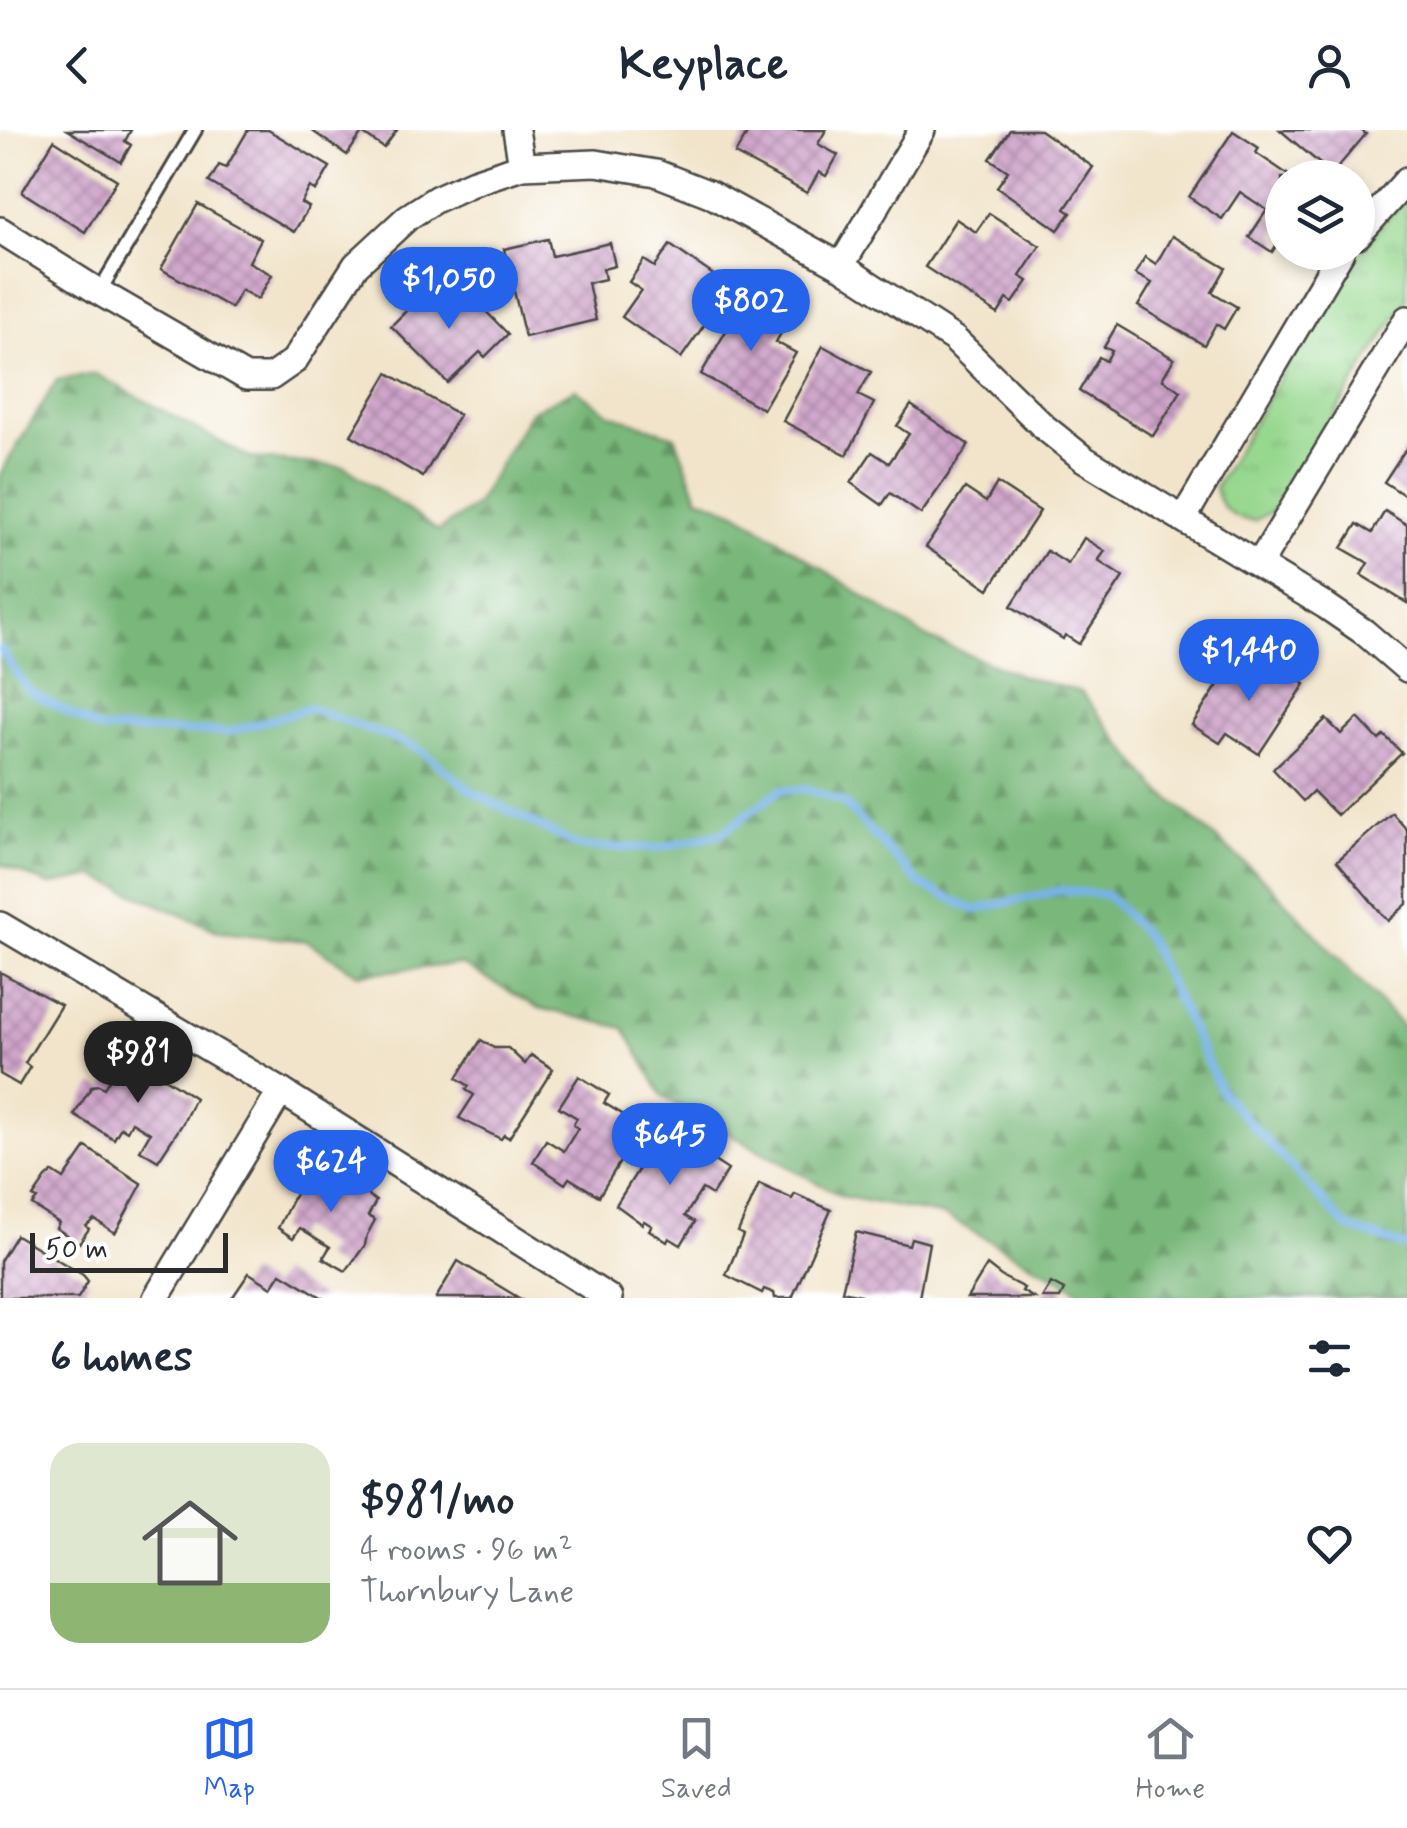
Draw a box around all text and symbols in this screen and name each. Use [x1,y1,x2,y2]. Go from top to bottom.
text: Keyplace [619,36,788,95]
icon: back [50,38,105,93]
icon: person [1302,38,1357,93]
map controls [1265,160,1375,270]
button: layers [1265,160,1375,270]
pin: $1,050 [368,247,530,332]
text: $1,050 [402,258,496,300]
pin: $802 [692,269,810,354]
text: $802 [714,280,788,322]
pin: $1,440 [1168,619,1330,704]
text: $1,440 [1201,630,1297,672]
pin: $981 [79,1021,197,1106]
text: $981 [106,1032,170,1074]
pin: $645 [611,1103,729,1188]
text: $645 [634,1114,706,1156]
pin: $624 [272,1130,390,1215]
text: $624 [296,1141,366,1183]
scale bar [30,1228,228,1272]
text: 50 m [45,1232,108,1269]
text: 6 homes [50,1331,193,1386]
icon: filters [1302,1331,1357,1386]
text: $981/mo [360,1474,514,1529]
icon: home [130,1483,250,1603]
icon: heart [1302,1516,1357,1571]
text: 4 rooms · 96 m² [360,1529,573,1571]
text: Thornbury Lane [360,1571,574,1613]
tab: Map [202,1711,257,1808]
tab: Saved [661,1711,732,1808]
tab: Home [1135,1711,1205,1808]

